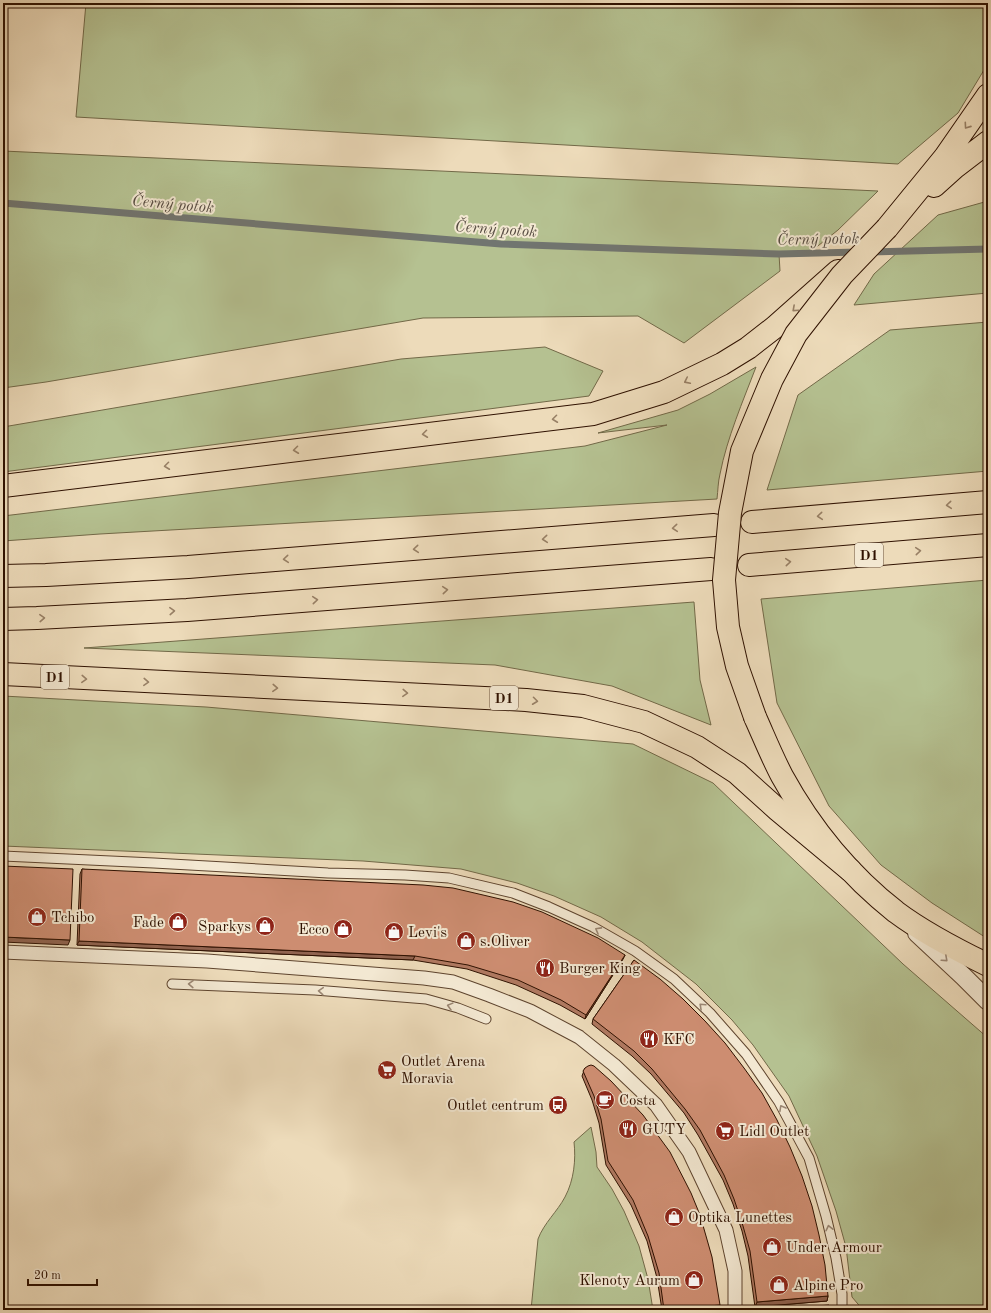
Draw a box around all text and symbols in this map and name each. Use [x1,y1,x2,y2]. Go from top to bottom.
one-way arrow [964,122,971,129]
water label: Černý potok [131,190,215,217]
water label: Černý potok [454,216,538,241]
water label: Černý potok [777,228,860,249]
one-way arrow [792,305,800,312]
one-way arrow [684,376,691,384]
one-way arrow [552,414,558,423]
one-way arrow [422,430,429,439]
one-way arrow [293,445,299,454]
one-way arrow [164,461,170,470]
one-way arrow [946,500,952,509]
one-way arrow [817,512,823,521]
one-way arrow [672,524,678,533]
one-way arrow [542,534,548,543]
road number: D1 [855,543,883,567]
one-way arrow [413,544,419,553]
one-way arrow [915,546,921,555]
one-way arrow [283,555,289,564]
one-way arrow [785,557,791,566]
one-way arrow [442,585,448,594]
one-way arrow [312,596,318,605]
one-way arrow [169,607,175,615]
one-way arrow [39,614,45,622]
road number: D1 [41,665,69,689]
one-way arrow [81,674,87,683]
one-way arrow [143,678,149,686]
one-way arrow [272,683,278,692]
road number: D1 [490,686,518,710]
one-way arrow [402,689,408,698]
one-way arrow [532,696,538,705]
shop icon: Tchibo [26,906,48,928]
place label: Tchibo [51,911,95,926]
shop icon: Fade [167,911,189,933]
shop icon: Sparkys [254,915,276,937]
place label: Fade [133,916,164,931]
shop icon: Ecco [332,918,354,940]
place label: Sparkys [198,920,251,935]
shop icon: Levi's [383,921,405,943]
place label: Ecco [298,923,329,938]
place label: Levi's [408,926,447,941]
one-way arrow [595,927,602,934]
shop icon: s.Oliver [455,930,477,952]
place label: s.Oliver [480,935,530,950]
one-way arrow [940,954,948,962]
restaurant icon: Burger King [534,957,556,979]
place label: Burger King [559,962,640,977]
one-way arrow [188,980,194,989]
one-way arrow [318,986,324,995]
one-way arrow [446,1002,453,1010]
one-way arrow [700,1004,707,1011]
restaurant icon: KFC [638,1028,660,1050]
place label: KFC [663,1033,695,1048]
place label: Outlet Arena Moravia [401,1055,486,1087]
supermarket icon: Outlet Arena Moravia [376,1059,398,1081]
cafe icon: Costa [594,1089,616,1111]
bus stop icon: Outlet centrum [547,1094,569,1116]
place label: Costa [619,1094,656,1109]
place label: Outlet centrum [447,1099,544,1114]
one-way arrow [780,1105,787,1112]
restaurant icon: GUTY [617,1118,639,1140]
supermarket icon: Lidl Outlet [714,1120,736,1142]
place label: GUTY [642,1123,686,1138]
place label: Lidl Outlet [739,1125,809,1140]
shop icon: Optika Lunettes [663,1206,685,1228]
place label: Optika Lunettes [688,1211,792,1226]
one-way arrow [825,1225,833,1232]
shop icon: Under Armour [761,1236,783,1258]
place label: Under Armour [786,1241,882,1256]
scale bar [28,1261,97,1287]
shop icon: Klenoty Aurum [683,1269,705,1291]
text: 20 m [34,1270,61,1282]
place label: Klenoty Aurum [579,1274,680,1289]
shop icon: Alpine Pro [768,1274,790,1296]
place label: Alpine Pro [793,1279,863,1294]

